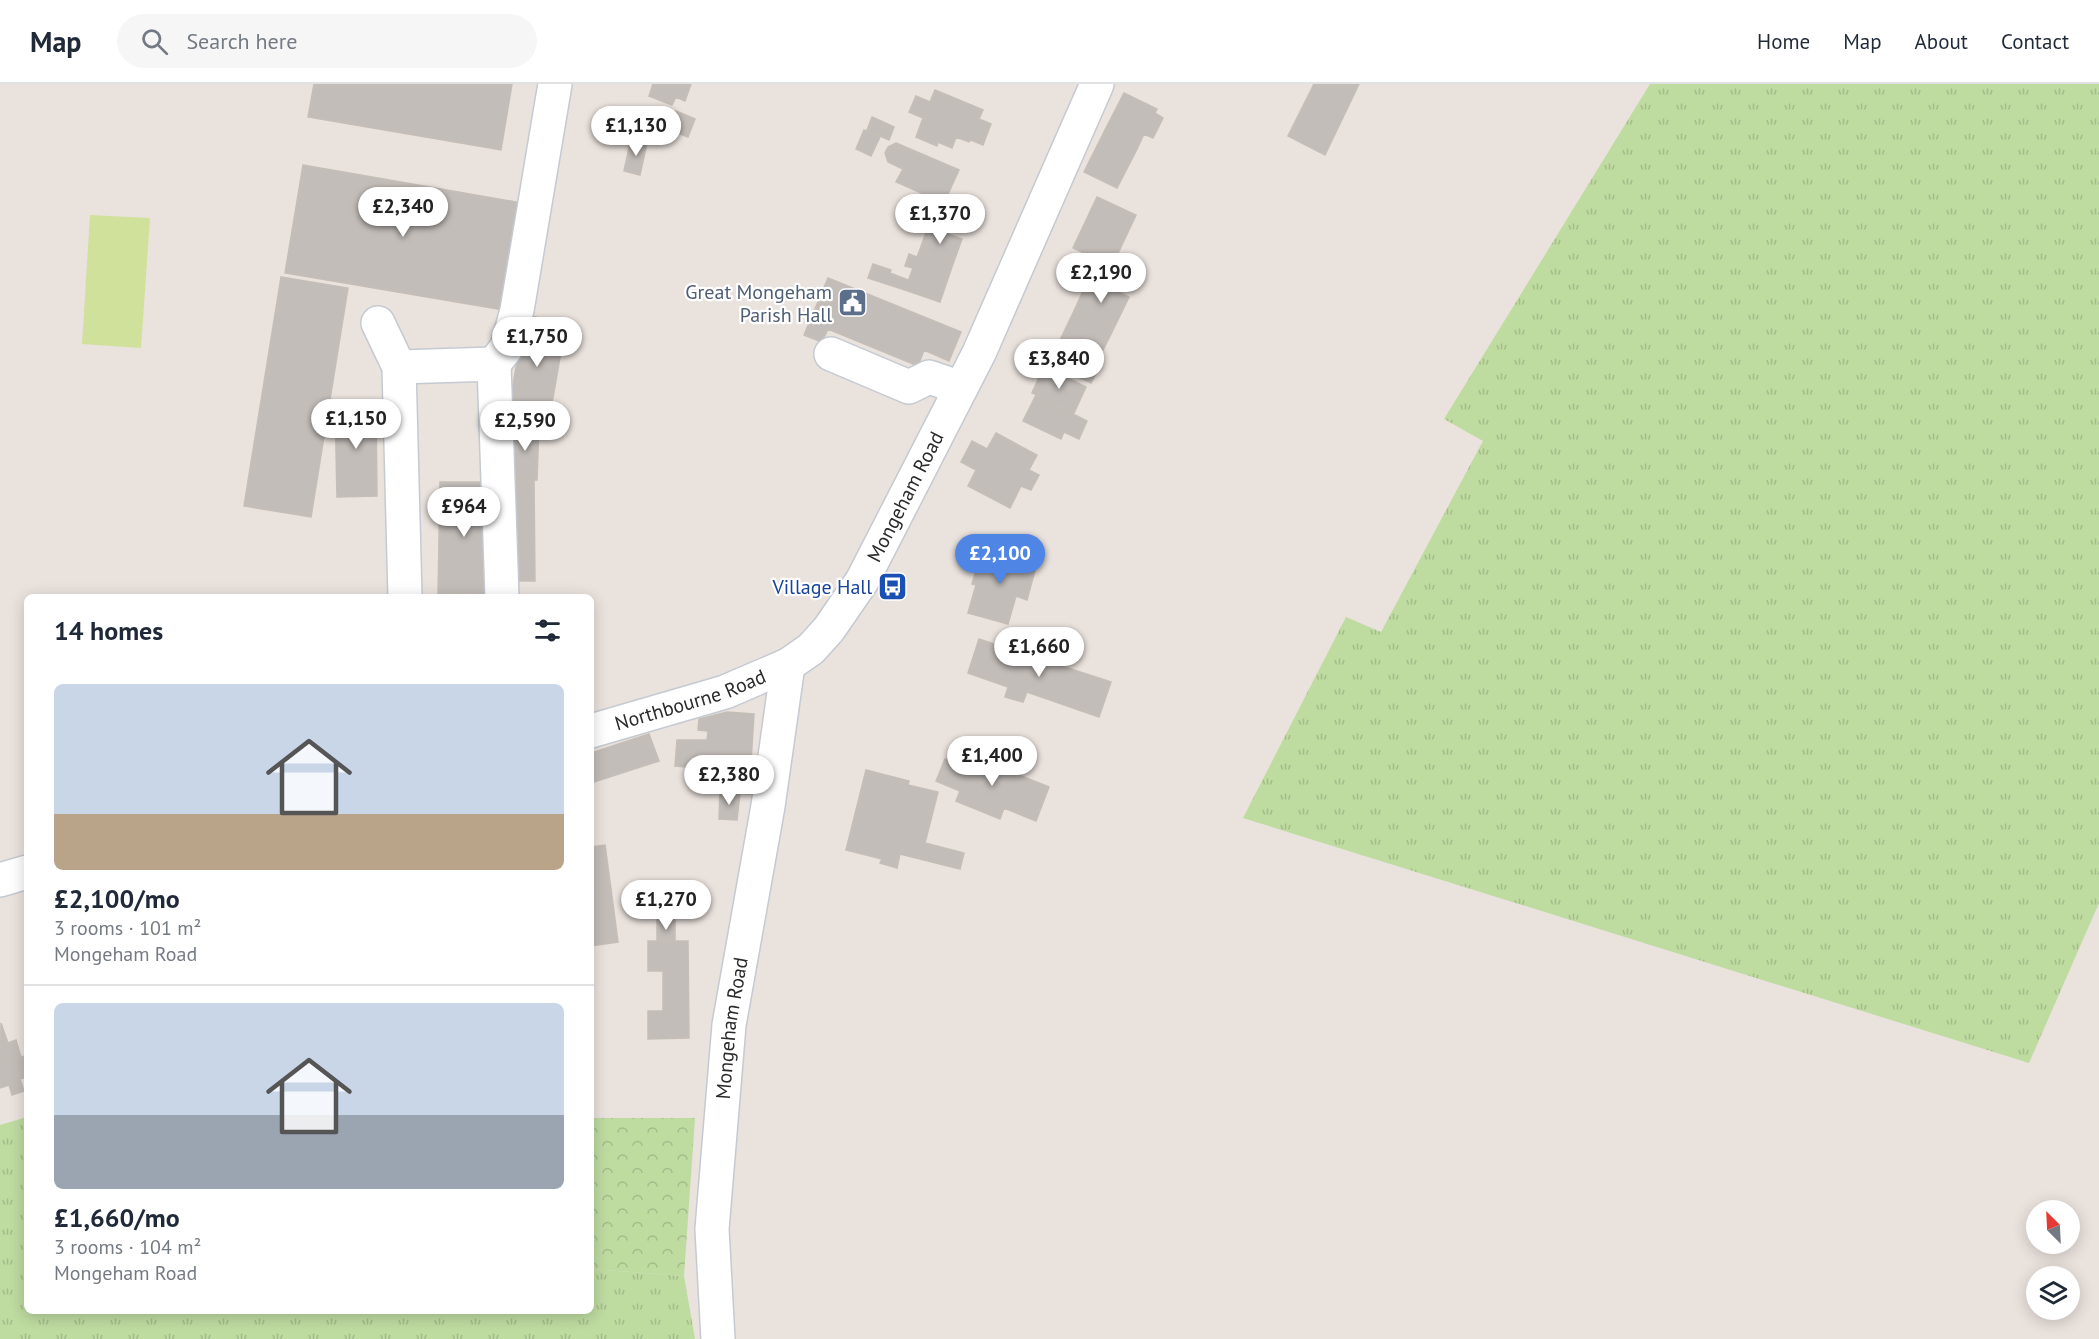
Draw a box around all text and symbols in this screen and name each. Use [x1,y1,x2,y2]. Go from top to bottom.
search box [117,14,537,68]
text: Map [30,23,81,60]
icon: search [138,25,171,58]
text: Search here [186,27,297,55]
text: Home [1757,28,1810,55]
text: Map [1843,28,1882,55]
text: About [1915,28,1968,55]
text: Contact [2001,28,2069,55]
pin: £1,130 [587,106,685,157]
text: £1,130 [605,112,667,138]
pin: £2,340 [354,187,452,238]
text: £2,340 [372,193,434,219]
pin: £1,370 [891,194,989,245]
text: £1,370 [909,200,971,226]
pin: £2,190 [1052,253,1150,304]
text: £2,190 [1070,259,1132,285]
place label: Great Mongeham Parish Hall [685,279,832,328]
public building icon: Great Mongeham Parish Hall [837,287,869,319]
pin: £1,750 [488,317,586,368]
text: £1,750 [506,323,568,349]
pin: £3,840 [1010,339,1108,390]
text: £3,840 [1028,345,1090,371]
pin: £1,150 [307,399,405,450]
pin: £2,590 [476,401,574,452]
text: £1,150 [325,405,387,431]
text: £2,590 [494,407,556,433]
street label: Mongeham Road [861,427,950,566]
pin: £964 [428,487,500,538]
text: £964 [441,493,487,519]
pin: £2,100 [951,534,1049,585]
text: £2,100 [969,540,1031,566]
bus stop icon: Village Hall [877,571,909,603]
place label: Village Hall [771,574,872,600]
text: 14 homes [54,614,163,647]
icon: filters [531,614,564,647]
pin: £1,660 [990,627,1088,678]
text: £1,660 [1008,633,1070,659]
street label: Northbourne Road [612,663,770,736]
icon: home [255,723,363,831]
pin: £1,400 [943,736,1041,787]
text: £1,400 [961,742,1023,768]
pin: £2,380 [680,755,778,806]
text: £2,380 [698,761,760,787]
pin: £1,270 [617,880,715,931]
text: £2,100/mo [54,882,180,915]
text: £1,270 [635,886,697,912]
text: 3 rooms · 101 m² [54,915,201,941]
text: Mongeham Road [54,941,197,967]
street label: Mongeham Road [710,955,754,1100]
icon: home [255,1042,363,1150]
north arrow [2026,1200,2080,1254]
map controls [2026,1200,2080,1320]
text: £1,660/mo [54,1201,180,1234]
text: 3 rooms · 104 m² [54,1234,201,1260]
text: Mongeham Road [54,1260,197,1286]
button: layers [2026,1266,2080,1320]

